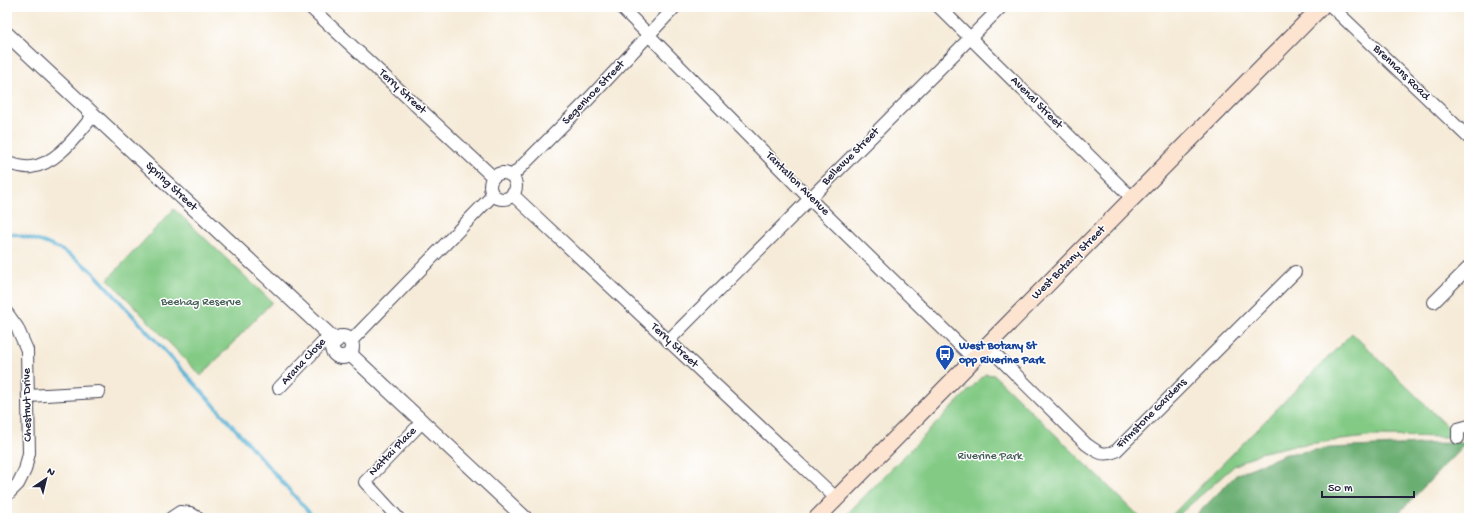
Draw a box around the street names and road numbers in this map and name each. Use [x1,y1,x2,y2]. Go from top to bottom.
street label: Brennans Road [1369,42,1433,104]
street label: Segenhoe Street [560,57,629,128]
street label: Terry Street [375,66,430,118]
street label: Avenal Street [1007,74,1066,133]
street label: Bellevue Street [819,124,884,189]
street label: Tantallon Avenue [761,148,832,219]
street label: Spring Street [142,159,201,215]
street label: West Botany Street [1029,222,1110,303]
street label: Terry Street [647,320,702,372]
street label: Arana Close [279,335,330,388]
street label: Chestnut Drive [20,367,36,442]
street label: Firmstone Gardens [1113,376,1190,453]
street label: Nattai Place [366,424,420,479]

